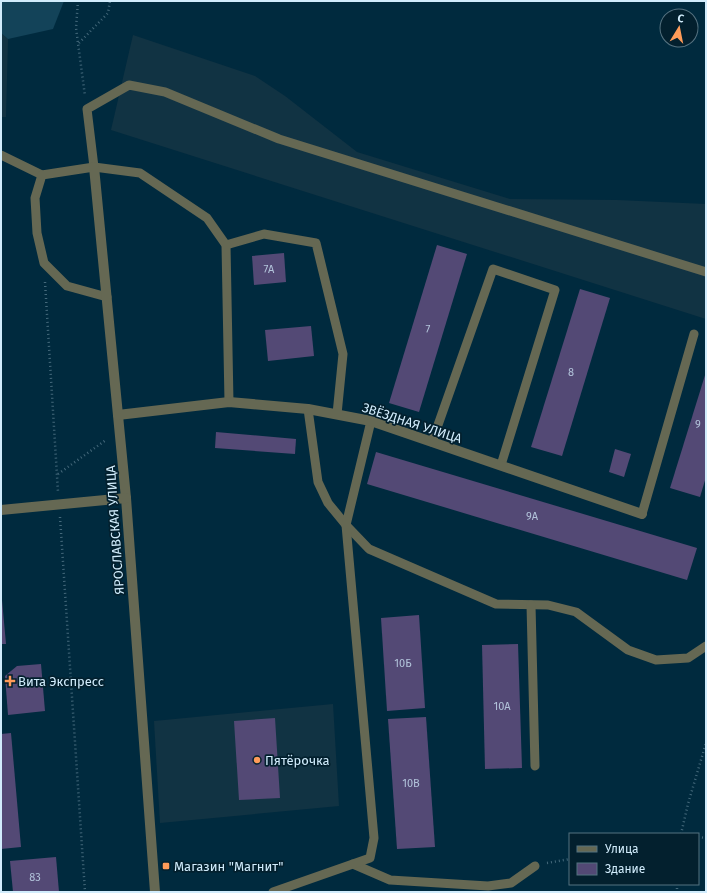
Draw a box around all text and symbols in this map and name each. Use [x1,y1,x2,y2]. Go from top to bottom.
north arrow [659,8,699,48]
text: С [676,12,686,26]
house number: 7А [264,263,275,276]
house number: 7 [426,323,431,336]
house number: 8 [568,366,574,379]
street label: ЗВЁЗДНАЯ УЛИЦА [360,400,464,446]
house number: 9 [695,418,701,431]
street label: ЯРОСЛАВСКАЯ УЛИЦА [103,464,127,595]
house number: 9А [526,510,539,523]
house number: 10Б [394,657,412,670]
place label: Вита Экспресс [18,674,104,689]
marker: Вита Экспресс [5,676,15,686]
house number: 10А [493,700,511,713]
place label: Пятёрочка [265,753,330,768]
marker: Пятёрочка [252,755,262,765]
house number: 10В [402,777,420,790]
legend [569,833,699,885]
text: Улица [605,842,639,856]
place label: Магазин "Магнит" [174,859,283,874]
marker: Магазин "Магнит" [161,861,171,871]
text: Здание [605,862,645,876]
house number: 83 [29,871,41,884]

